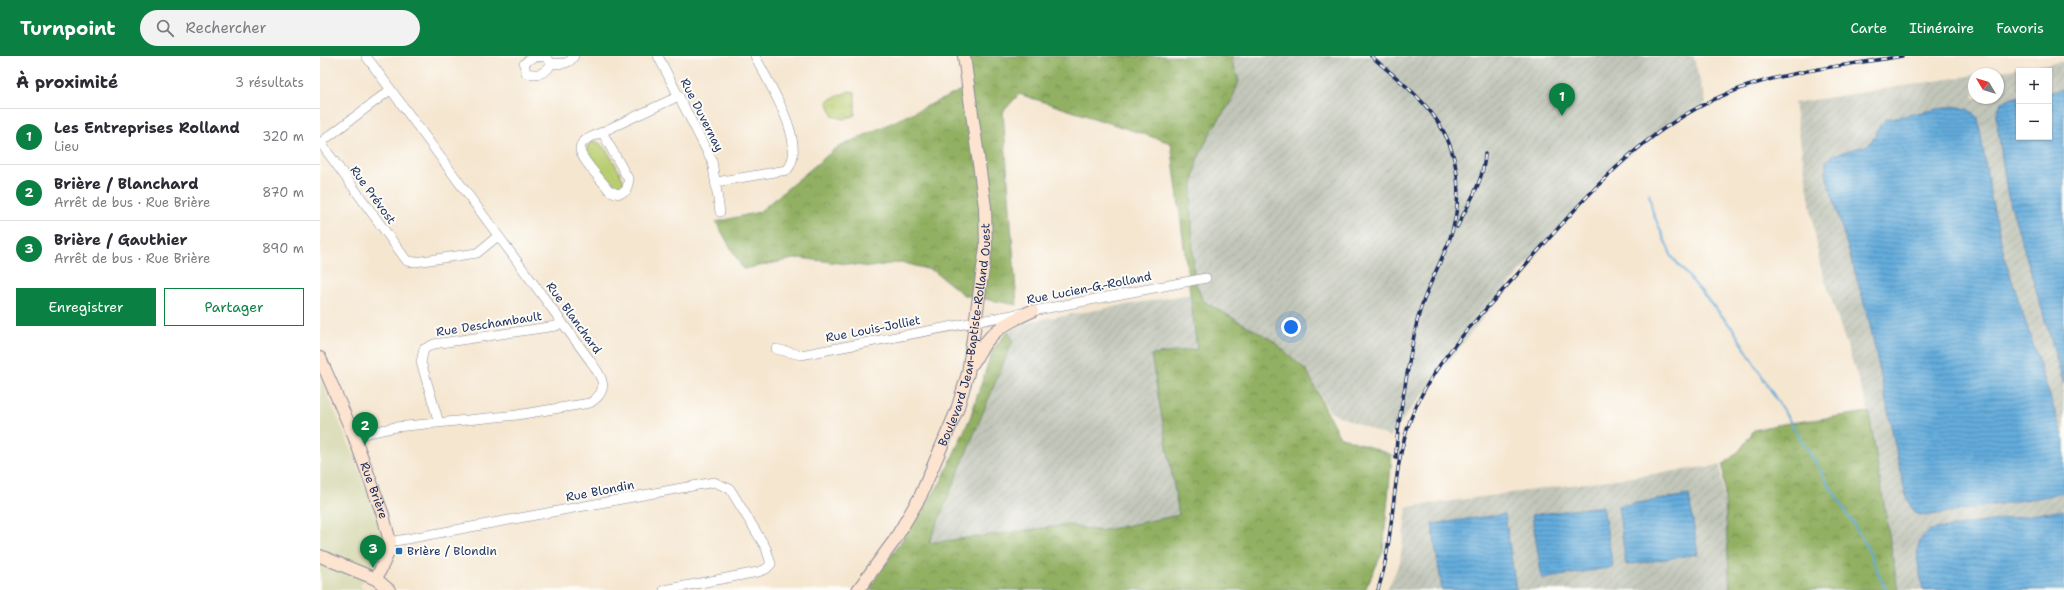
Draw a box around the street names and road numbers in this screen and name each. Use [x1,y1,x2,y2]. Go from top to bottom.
street label: Rue Duvernay [677,76,727,154]
street label: Rue Prévost [346,163,400,227]
street label: Boulevard Jean-Baptiste-Rolland Ouest [935,223,994,449]
street label: Rue Lucien-G.-Rolland [1025,268,1153,308]
street label: Rue Blanchard [543,279,606,357]
street label: Rue Deschambault [435,308,543,340]
street label: Rue Louis-Jolliet [824,312,922,346]
street label: Rue Brière [356,460,392,521]
street label: Rue Blondin [565,477,635,505]

